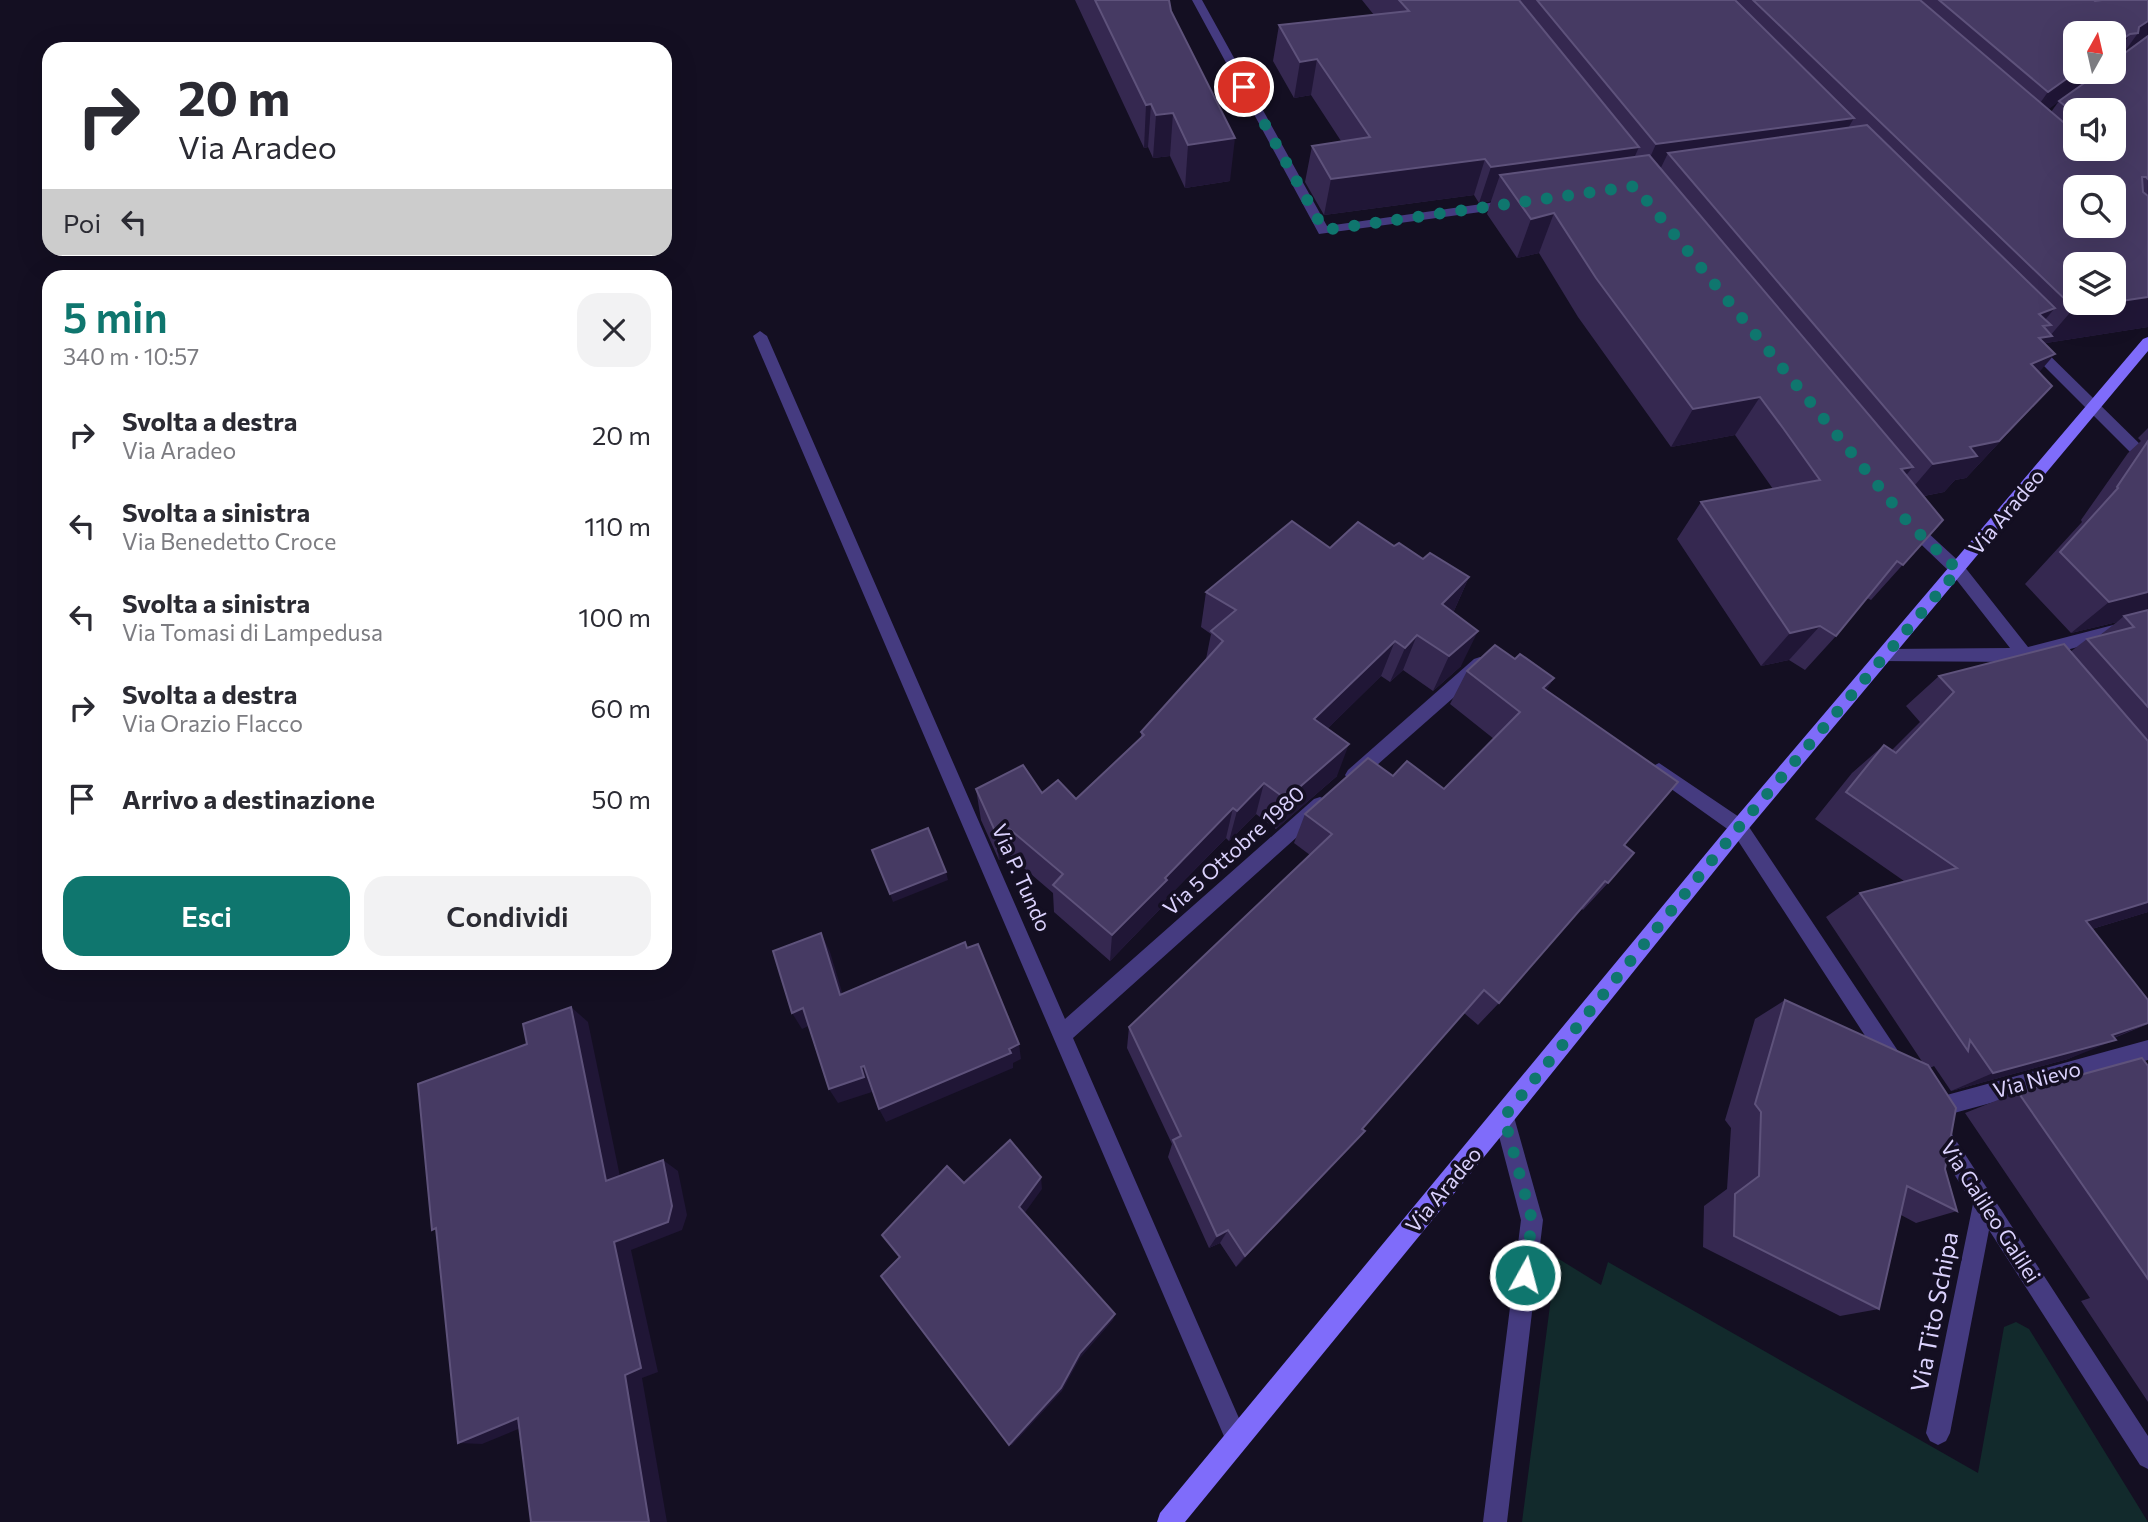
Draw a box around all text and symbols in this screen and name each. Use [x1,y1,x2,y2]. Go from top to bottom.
north arrow [2063,21,2126,84]
map controls [2063,21,2126,315]
pin [1214,57,1274,117]
text: 20 m [178,66,290,126]
icon: arrive [1225,68,1263,106]
icon: right [63,70,154,161]
button: sound [2063,98,2126,161]
text: Via Aradeo [178,126,337,166]
button: search [2063,175,2126,238]
icon: left [115,203,153,241]
text: Poi [63,207,101,238]
button: layers [2063,252,2126,315]
text: 5 min [63,290,168,342]
button: close [577,293,651,367]
text: 340 m · 10:57 [63,342,199,370]
text: Svolta a destra [122,405,297,436]
icon: right [63,416,101,454]
text: 20 m [592,419,651,450]
text: Via Aradeo [122,436,236,464]
street label: Via Aradeo [1963,463,2049,559]
text: Svolta a sinistra [122,496,310,527]
icon: left [63,507,101,545]
text: 110 m [584,510,651,541]
text: Via Benedetto Croce [122,527,336,555]
text: Svolta a sinistra [122,587,310,618]
icon: left [63,598,101,636]
text: 100 m [578,601,651,632]
text: Via Tomasi di Lampedusa [122,618,383,646]
text: Svolta a destra [122,678,297,709]
icon: right [63,689,101,727]
text: 60 m [591,692,651,723]
text: Via Orazio Flacco [122,709,303,737]
icon: arrive [63,780,101,818]
street label: Via 5 Ottobre 1980 [1157,780,1309,920]
text: Arrivo a destinazione [122,783,375,814]
text: 50 m [591,783,651,814]
street label: Via P. Tundo [988,820,1057,935]
button: Esci [63,876,350,956]
button: Condividi [364,876,651,956]
street label: Via Nievo [1990,1055,2083,1102]
street label: Via Galileo Galilei [1936,1136,2046,1287]
street label: Via Aradeo [1400,1141,1486,1237]
street label: Via Tito Schipa [1904,1229,1963,1394]
position arrow [1488,1238,1562,1312]

